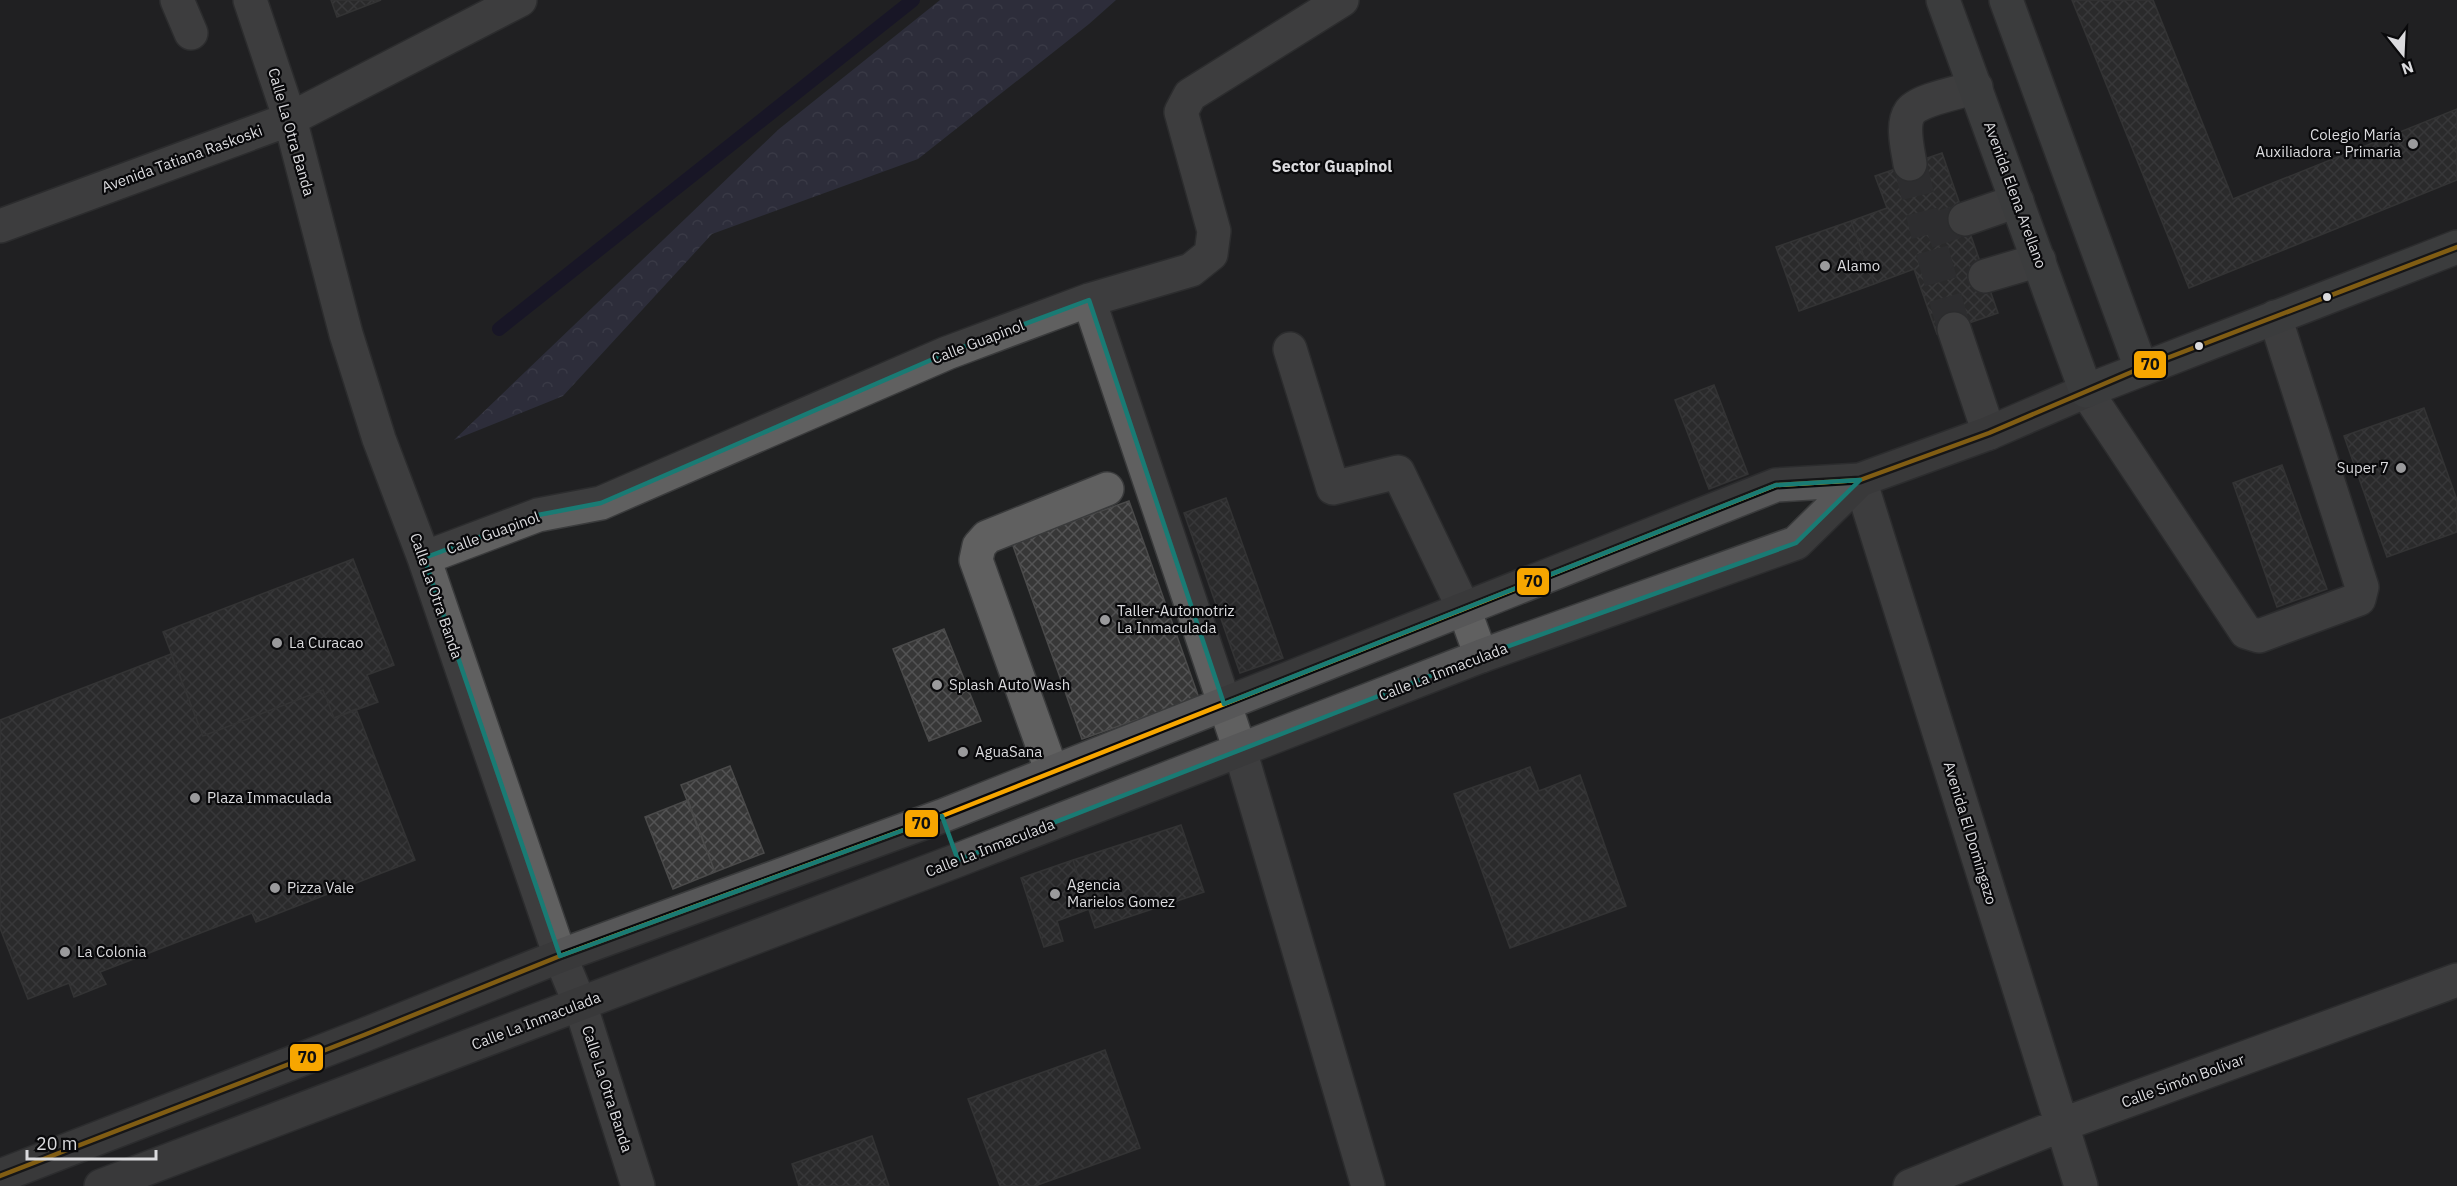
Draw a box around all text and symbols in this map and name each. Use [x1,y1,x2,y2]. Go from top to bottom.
north arrow [2373,24,2433,84]
text: N [2399,57,2416,80]
street label: Calle La Otra Banda [264,66,319,198]
street label: Avenida Elena Arellano [1980,119,2051,271]
street label: Avenida Tatiana Raskoski [99,121,265,196]
place label: Colegio María Auxiliadora - Primaria [2255,125,2401,161]
marker: Colegio María Auxiliadora - Primaria [2406,137,2420,151]
district label: Sector Guapinol [1272,156,1392,176]
place label: Alamo [1837,256,1880,275]
marker: Alamo [1818,259,1832,273]
unlabelled marker [2321,291,2333,303]
street label: Calle Guapinol [929,315,1027,368]
unlabelled marker [2193,340,2205,352]
line badge: 70 [2133,350,2167,379]
text: 70 [2140,354,2160,374]
place label: Super 7 [2337,458,2389,477]
marker: Super 7 [2394,461,2408,475]
street label: Calle Guapinol [444,507,542,558]
street label: Calle La Otra Banda [406,530,467,661]
line badge: 70 [1516,567,1550,596]
text: 70 [1523,571,1543,591]
place label: Taller-Automotriz La Inmaculada [1117,601,1235,637]
marker: Taller-Automotriz La Inmaculada [1098,613,1112,627]
place label: La Curacao [289,633,363,652]
marker: La Curacao [270,636,284,650]
street label: Calle La Inmaculada [1376,638,1510,705]
place label: Splash Auto Wash [949,675,1070,694]
marker: Splash Auto Wash [930,678,944,692]
place label: AguaSana [975,742,1042,761]
marker: AguaSana [956,745,970,759]
street label: Avenida El Domingazo [1940,759,2001,907]
place label: Plaza Immaculada [207,788,332,807]
marker: Plaza Immaculada [188,791,202,805]
line badge: 70 [904,809,939,838]
text: 70 [911,813,931,833]
street label: Calle La Inmaculada [923,814,1057,881]
place label: Agencia Marielos Gomez [1067,875,1175,911]
place label: Pizza Vale [287,878,354,897]
marker: Pizza Vale [268,881,282,895]
marker: Agencia Marielos Gomez [1048,887,1062,901]
place label: La Colonia [77,942,147,961]
marker: La Colonia [58,945,72,959]
street label: Calle La Inmaculada [469,987,603,1054]
street label: Calle La Otra Banda [578,1023,637,1155]
line badge: 70 [289,1043,324,1072]
text: 70 [297,1047,317,1067]
street label: Calle Simón Bolívar [2118,1049,2248,1112]
scale bar [27,1123,156,1161]
text: 20 m [36,1132,78,1155]

